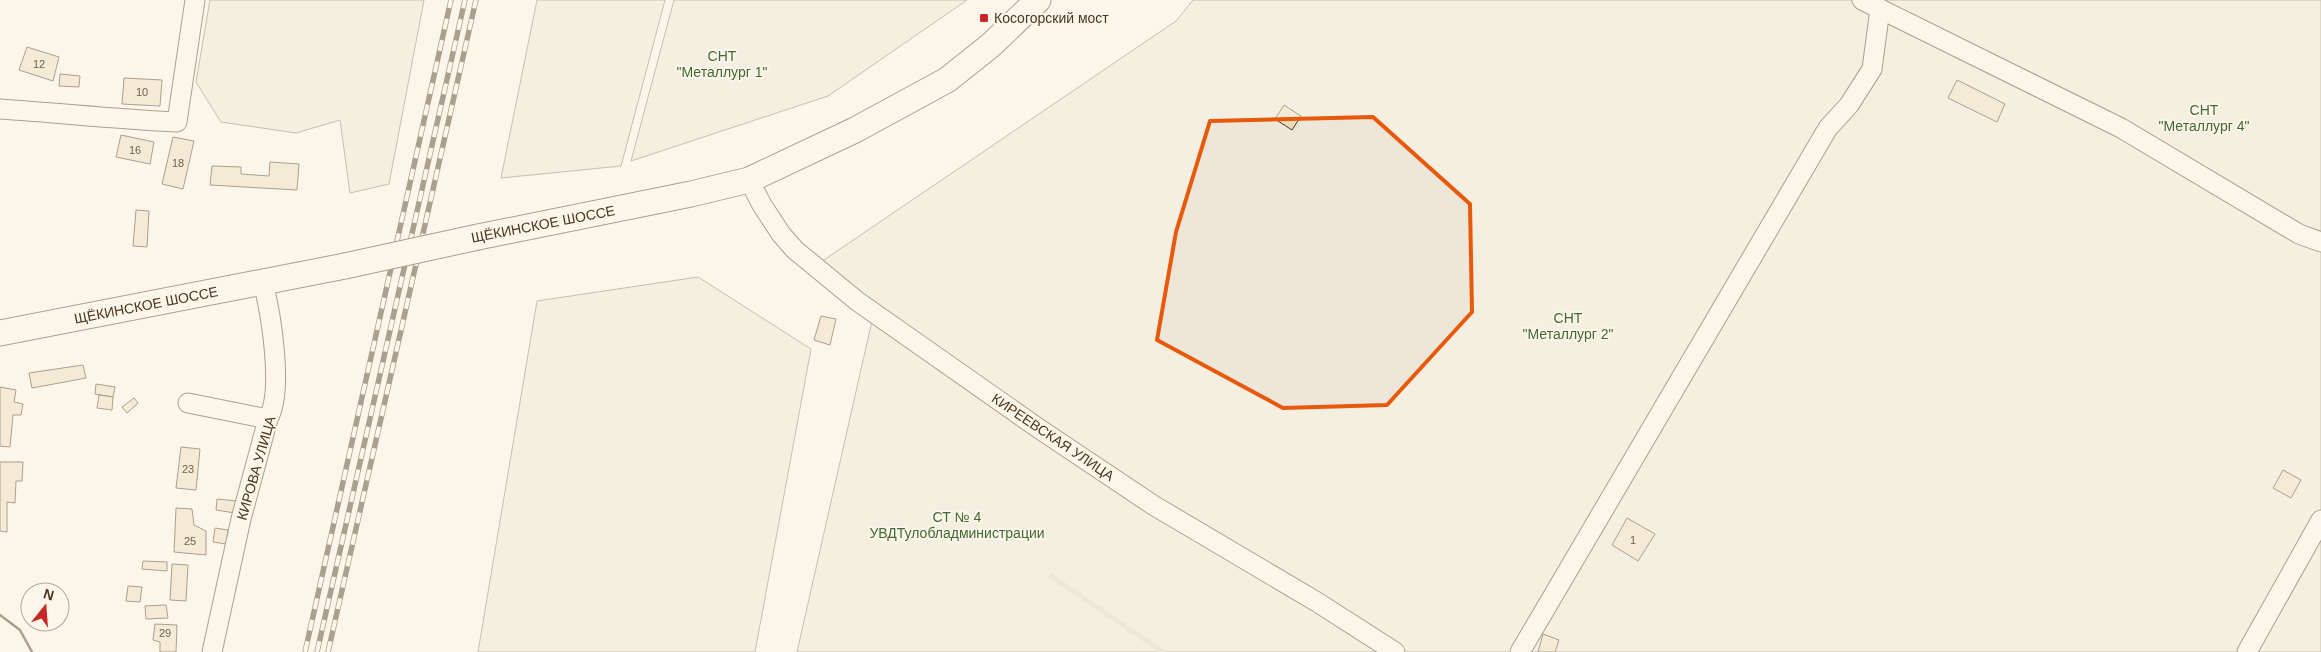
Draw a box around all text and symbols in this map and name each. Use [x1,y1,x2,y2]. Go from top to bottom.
place label: Косогорский мост [994,10,1109,26]
marker: Косогорский мост [978,12,990,24]
park label: СНТ "Металлург 1" [677,48,767,80]
house number: 12 [33,58,45,70]
house number: 10 [136,86,148,98]
park label: СНТ "Металлург 4" [2159,102,2249,134]
house number: 16 [129,144,141,156]
house number: 18 [172,157,184,169]
street label: ЩЁКИНСКОЕ ШОССЕ [470,202,616,246]
street label: ЩЁКИНСКОЕ ШОССЕ [73,283,219,327]
park label: СНТ "Металлург 2" [1523,310,1613,342]
street label: КИРЕЕВСКАЯ УЛИЦА [989,390,1118,484]
street label: КИРОВА УЛИЦА [233,413,279,522]
house number: 23 [182,463,194,475]
park label: СТ № 4 УВДТулобладминистрации [869,509,1045,541]
house number: 1 [1630,534,1636,546]
house number: 25 [184,535,196,547]
north arrow [20,582,70,632]
text: N [42,585,56,604]
house number: 29 [159,627,171,639]

